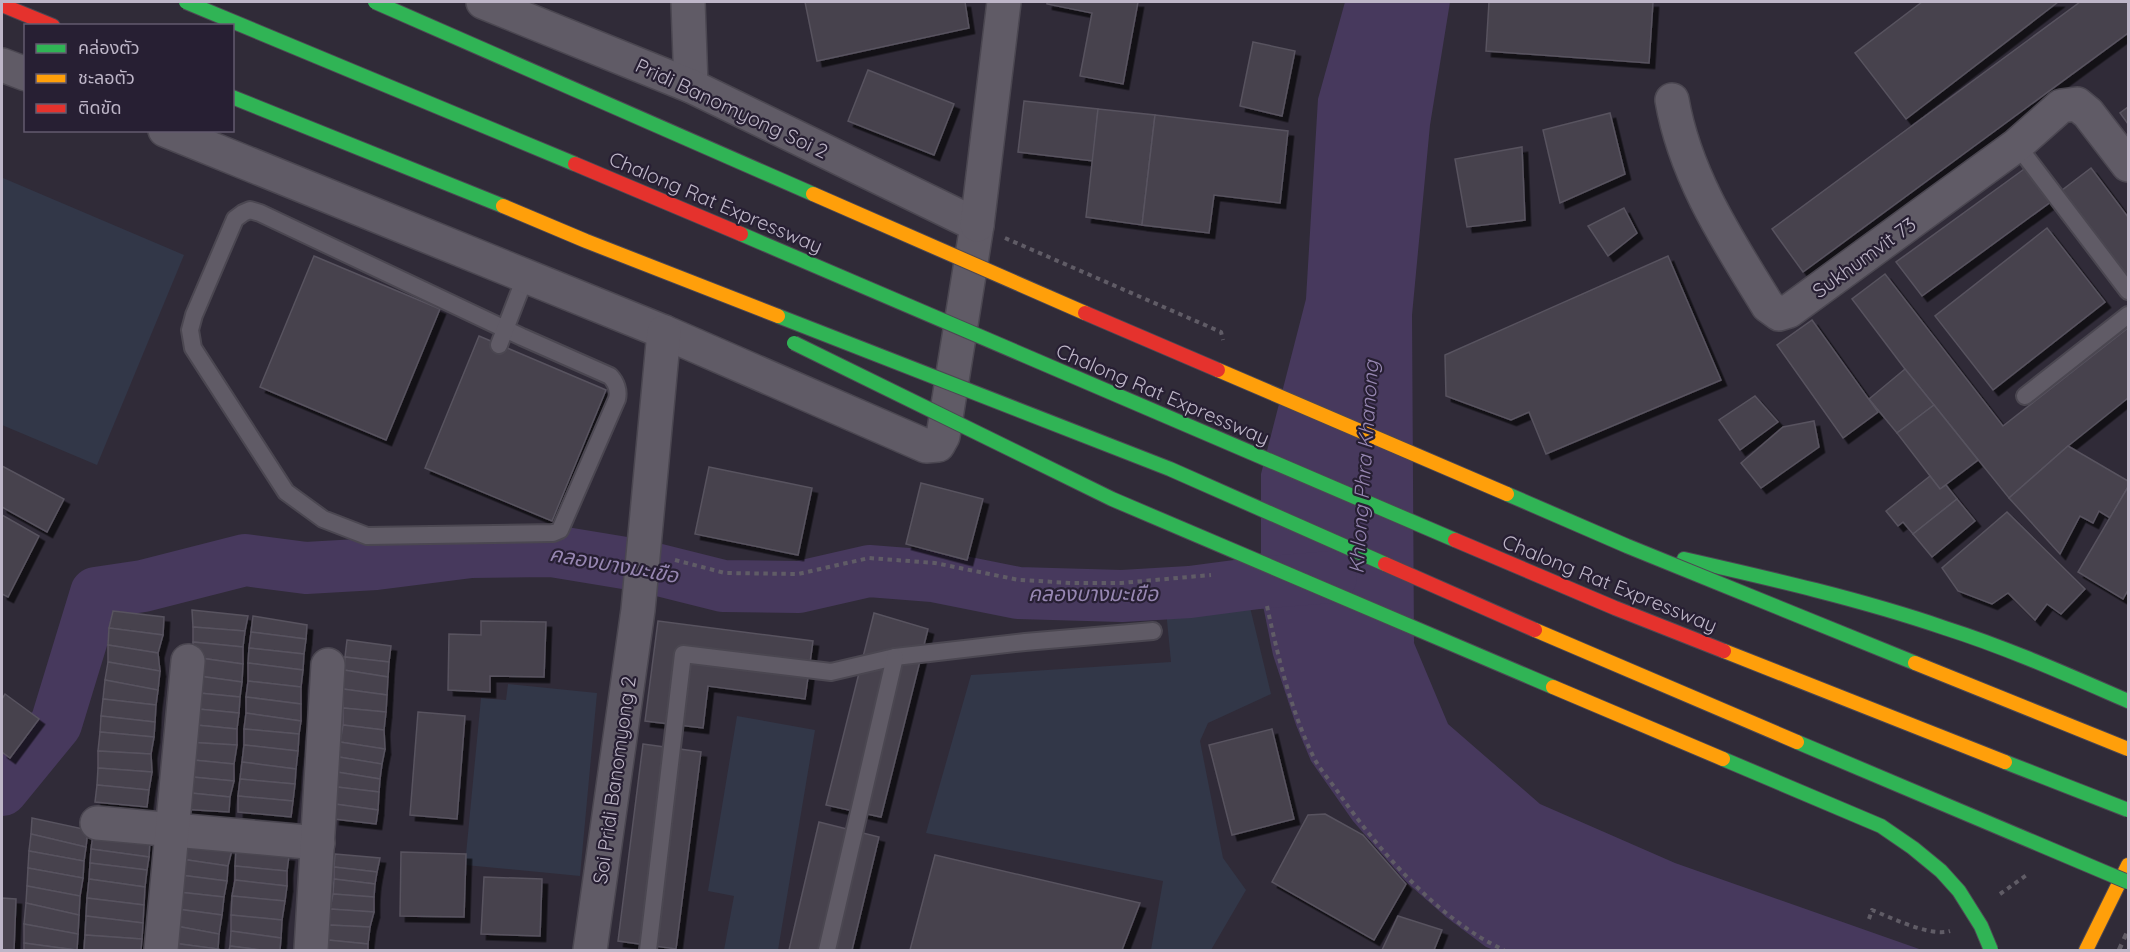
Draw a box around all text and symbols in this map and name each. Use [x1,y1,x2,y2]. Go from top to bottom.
legend [24,24,234,132]
text: คล่องตัว [78,36,140,59]
street label: Pridi Banomyong Soi 2 [632,52,832,164]
text: ชะลอตัว [78,66,135,89]
text: ติดขัด [78,96,121,119]
street label: Chalong Rat Expressway [606,146,826,258]
street label: Sukhumvit 73 [1807,211,1921,303]
street label: Chalong Rat Expressway [1053,338,1273,450]
water label: Khlong Phra Khanong [1343,357,1384,575]
street label: Chalong Rat Expressway [1499,528,1721,638]
water label: คลองบางมะเขือ [548,540,681,588]
water label: คลองบางมะเขือ [1028,580,1159,606]
street label: Soi Pridi Banomyong 2 [587,674,641,886]

